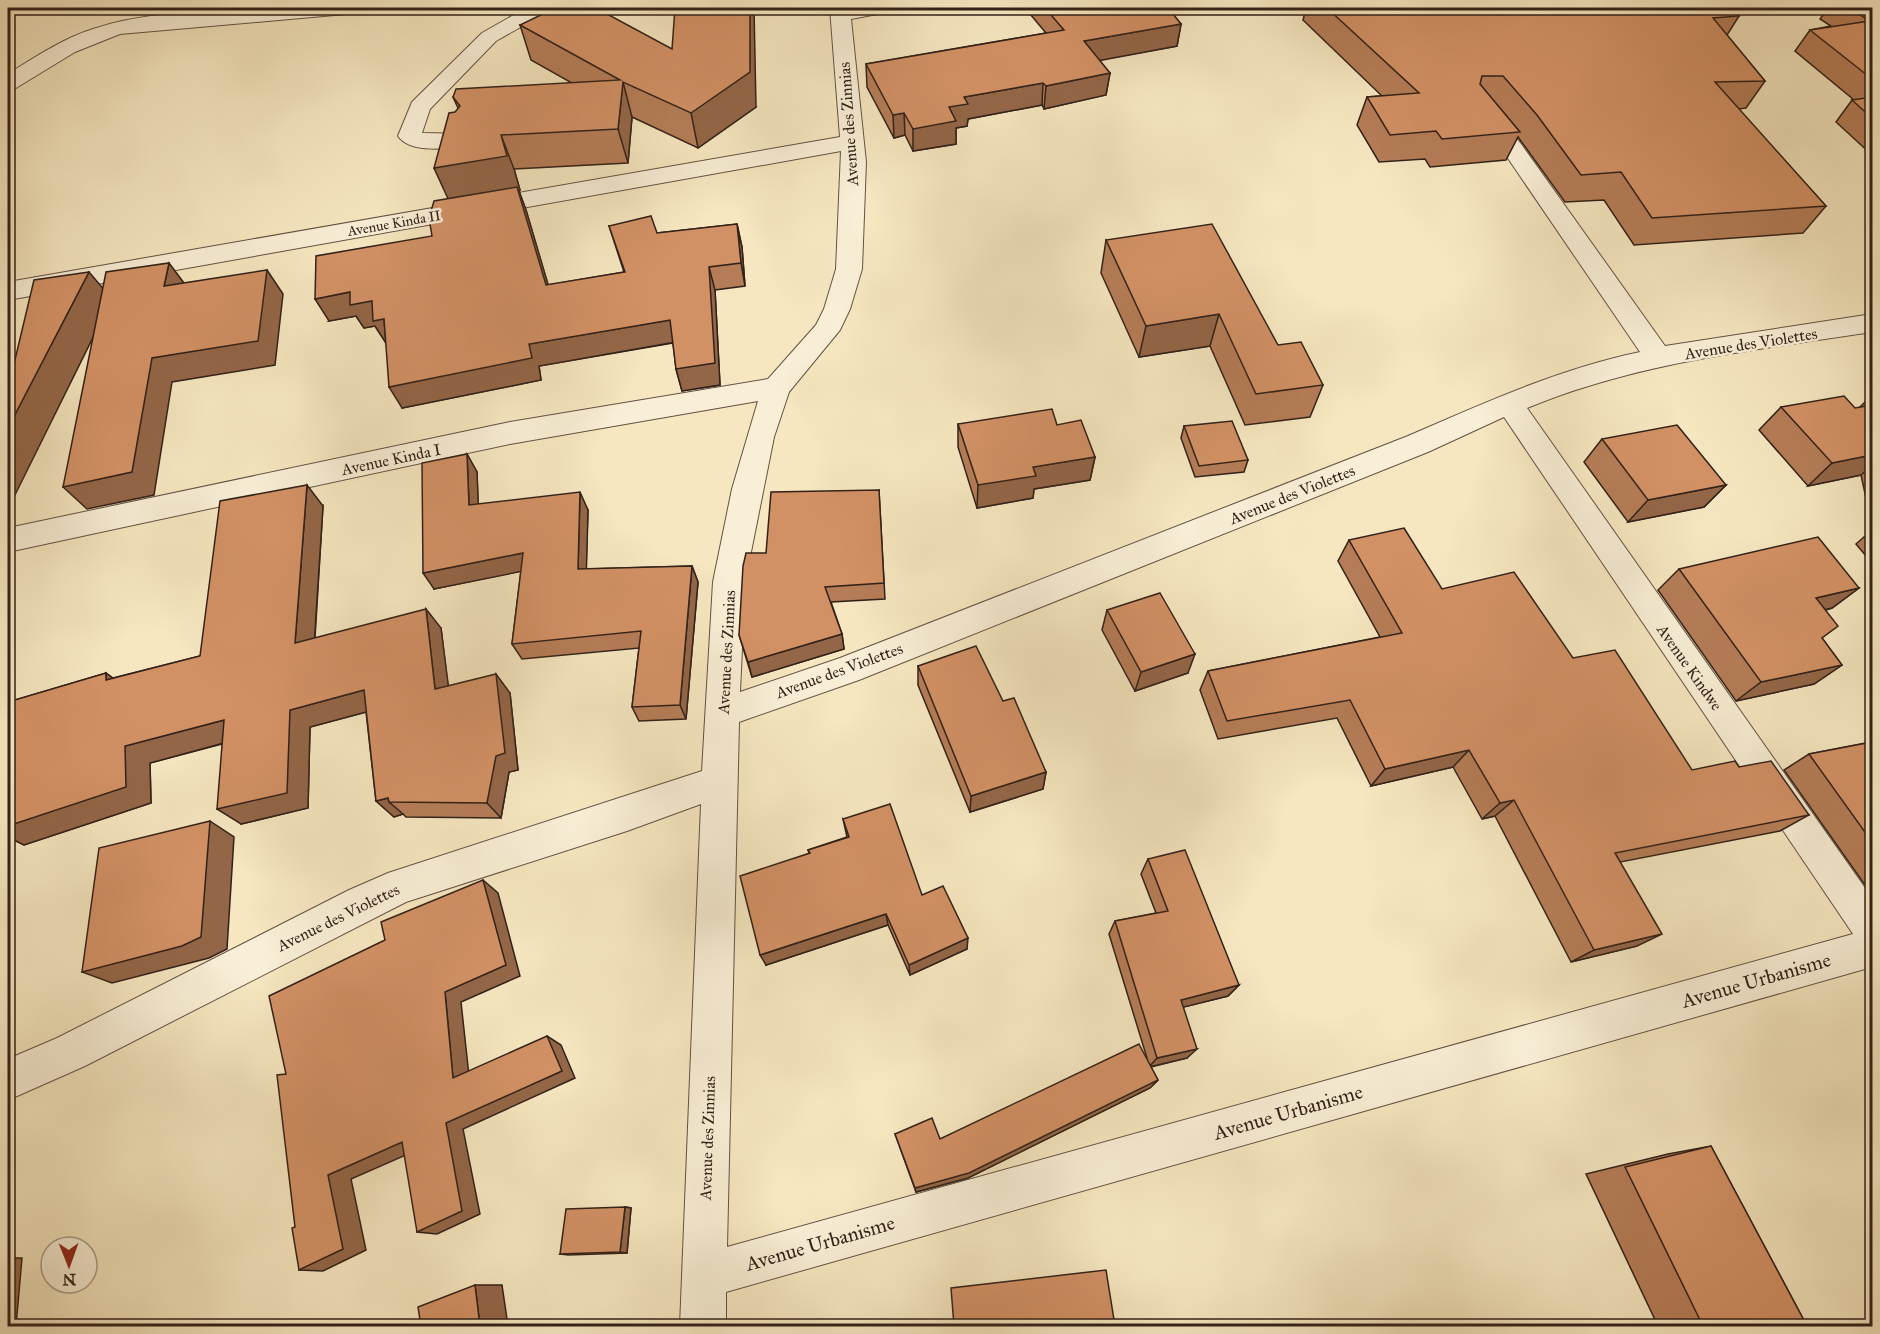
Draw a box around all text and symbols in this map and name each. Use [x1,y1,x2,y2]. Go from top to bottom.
street label: Avenue des Zinnias [835,61,862,188]
street label: Avenue Kinda II [345,207,442,240]
street label: Avenue des Violettes [1683,324,1819,363]
street label: Avenue Kinda I [339,440,443,479]
street label: Avenue des Violettes [1226,461,1358,529]
street label: Avenue des Zinnias [714,589,739,716]
street label: Avenue Kindwe [1652,620,1726,714]
street label: Avenue des Violettes [772,639,905,703]
street label: Avenue des Violettes [273,880,403,956]
street label: Avenue Urbanisme [1678,947,1833,1013]
street label: Avenue des Zinnias [696,1075,719,1201]
street label: Avenue Urbanisme [1210,1079,1365,1145]
street label: Avenue Urbanisme [742,1210,897,1276]
north arrow [39,1235,99,1295]
text: N [62,1270,76,1289]

